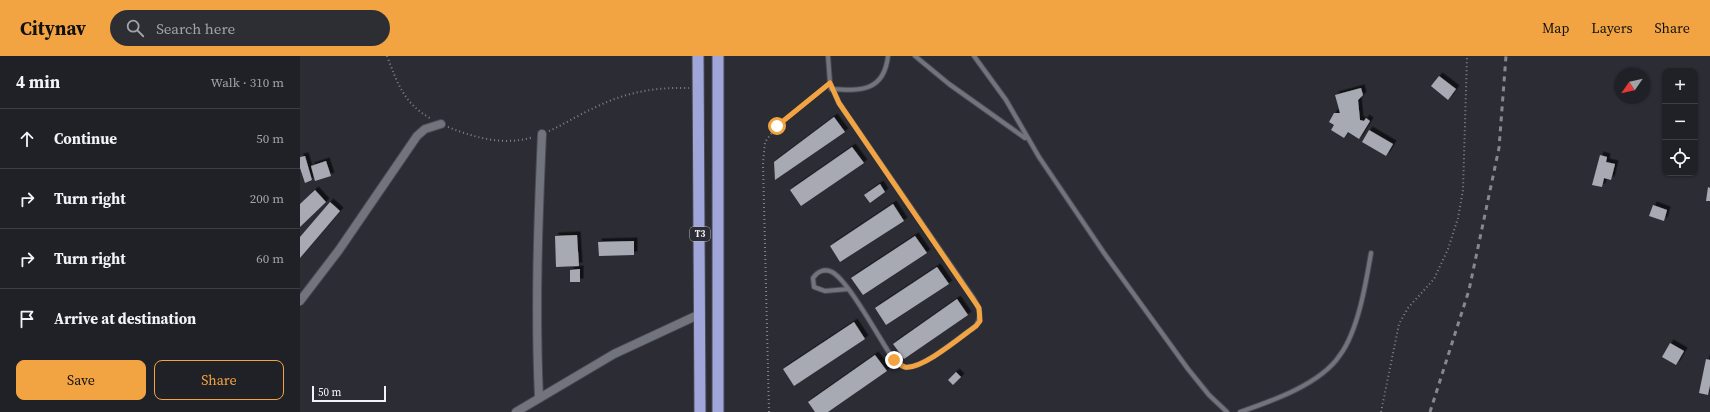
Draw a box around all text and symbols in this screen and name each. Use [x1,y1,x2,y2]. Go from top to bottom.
search box [110,10,390,46]
text: Citynav [20,15,86,41]
icon: search [124,17,146,39]
text: Search here [156,18,235,39]
text: Map [1542,18,1569,38]
text: Layers [1591,18,1633,38]
text: Share [1655,18,1690,38]
north arrow [1614,68,1650,104]
map controls [1662,68,1698,176]
button: + [1662,68,1698,104]
text: 4 min [16,70,60,94]
text: Walk · 310 m [211,74,284,91]
button: − [1662,104,1698,140]
route start [768,117,786,135]
icon: ahead [16,128,38,150]
text: Continue [54,128,117,149]
text: 50 m [256,130,284,147]
button: locate [1662,140,1698,176]
icon: right [16,188,38,210]
text: Turn right [54,188,126,209]
text: 200 m [250,190,284,207]
road number: T3 [690,227,710,241]
icon: right [16,248,38,270]
text: Turn right [54,248,126,269]
text: 60 m [256,250,284,267]
icon: arrive [16,308,38,330]
text: Arrive at destination [54,308,196,329]
route end [885,351,903,369]
button: Save [16,360,146,400]
button: Share [154,360,284,400]
scale bar [312,384,386,403]
text: 50 m [318,385,341,400]

